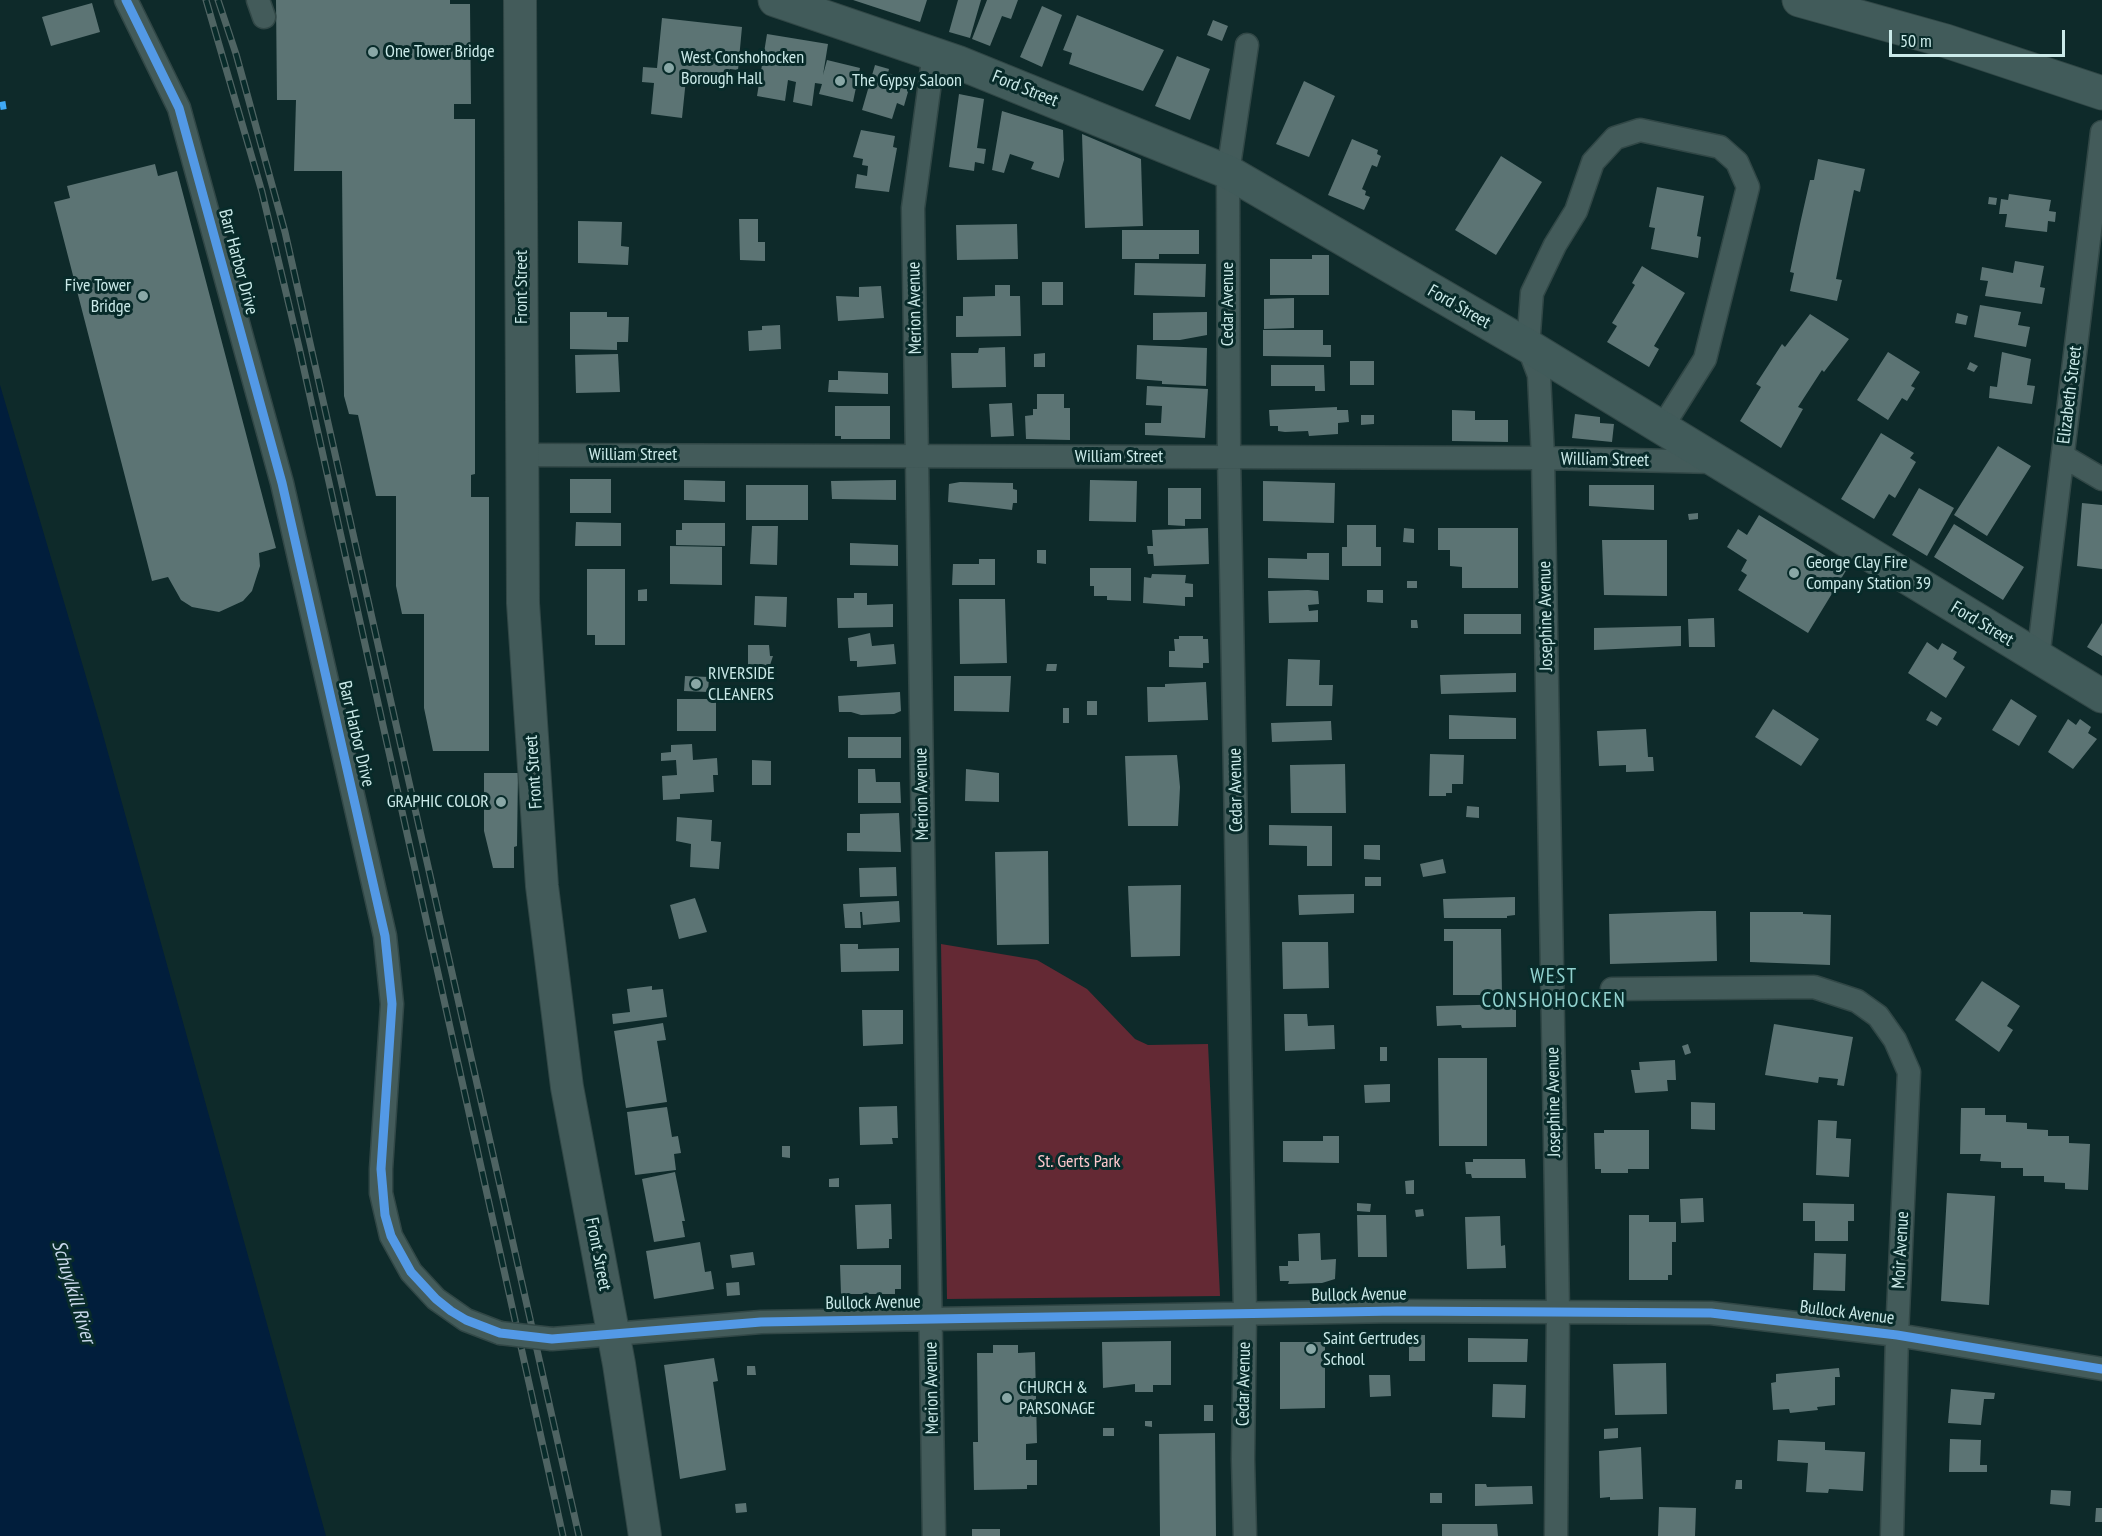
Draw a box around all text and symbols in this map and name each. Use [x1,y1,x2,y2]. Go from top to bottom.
scale bar [1892,18,2068,56]
text: 50 m [1900,29,1932,52]
place label: One Tower Bridge [385,41,495,63]
marker: One Tower Bridge [366,45,380,59]
place label: West Conshohocken Borough Hall [681,47,804,90]
marker: West Conshohocken Borough Hall [662,61,676,75]
street label: Ford Street [989,66,1061,112]
place label: The Gypsy Saloon [852,70,962,92]
marker: The Gypsy Saloon [833,74,847,88]
street label: Barr Harbor Drive [214,207,262,317]
street label: Front Street [511,250,533,324]
street label: Merion Avenue [903,261,927,355]
street label: Cedar Avenue [1217,262,1239,346]
place label: Five Tower Bridge [65,275,131,318]
street label: Ford Street [1424,280,1494,334]
marker: Five Tower Bridge [136,289,150,303]
street label: Elizabeth Street [2053,345,2087,445]
street label: William Street [589,444,677,466]
street label: William Street [1075,446,1163,468]
street label: William Street [1561,448,1649,472]
place label: George Clay Fire Company Station 39 [1806,552,1931,594]
street label: Josephine Avenue [1534,561,1558,671]
marker: George Clay Fire Company Station 39 [1787,566,1801,580]
street label: Ford Street [1947,597,2017,651]
place label: RIVERSIDE CLEANERS [708,663,775,706]
marker: RIVERSIDE CLEANERS [689,677,703,691]
street label: Barr Harbor Drive [333,679,379,789]
street label: Front Street [521,734,547,810]
street label: Merion Avenue [910,747,934,841]
street label: Cedar Avenue [1224,748,1248,832]
place label: GRAPHIC COLOR [387,791,489,813]
marker: GRAPHIC COLOR [494,795,508,809]
district label: WEST CONSHOHOCKEN [1482,964,1626,1014]
street label: Josephine Avenue [1542,1047,1566,1157]
park label: St. Gerts Park [1038,1151,1120,1173]
street label: Moir Avenue [1888,1211,1914,1289]
street label: Front Street [580,1216,616,1292]
water label: Schuylkill River [46,1238,100,1346]
street label: Bullock Avenue [1311,1283,1407,1307]
street label: Bullock Avenue [825,1291,921,1315]
street label: Bullock Avenue [1798,1296,1896,1330]
place label: Saint Gertrudes School [1323,1328,1419,1370]
street label: Merion Avenue [920,1341,944,1435]
street label: Cedar Avenue [1232,1342,1256,1426]
marker: Saint Gertrudes School [1304,1342,1318,1356]
place label: CHURCH & PARSONAGE [1019,1377,1095,1420]
marker: CHURCH & PARSONAGE [1000,1391,1014,1405]

